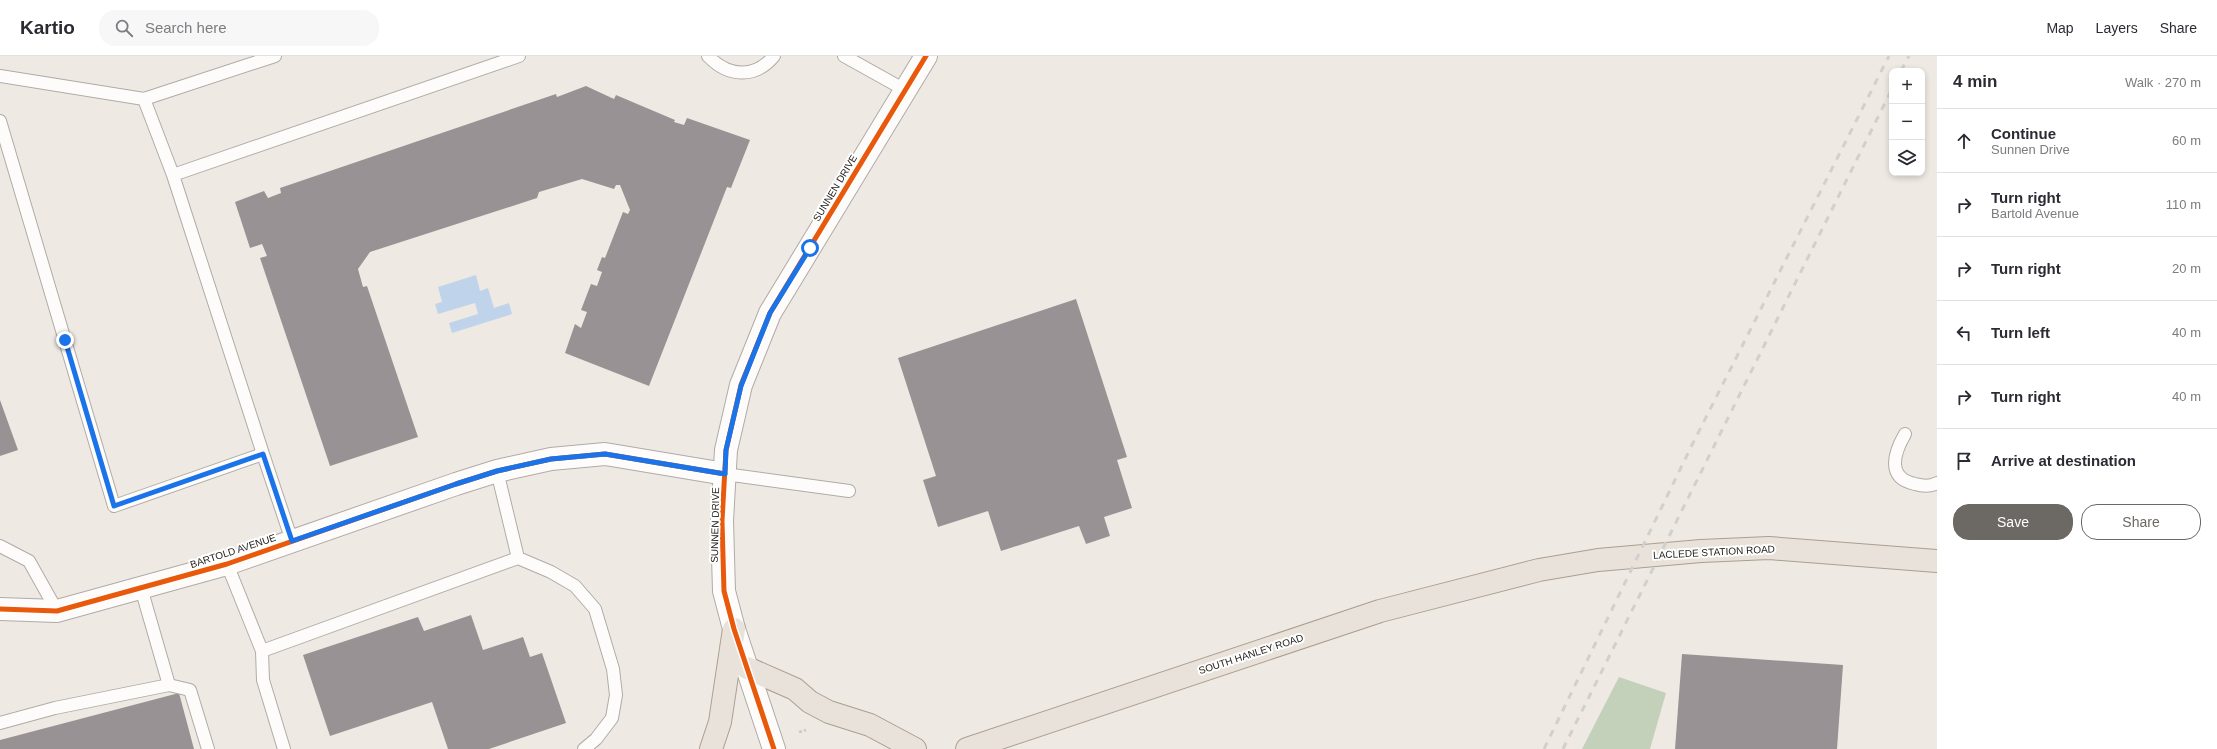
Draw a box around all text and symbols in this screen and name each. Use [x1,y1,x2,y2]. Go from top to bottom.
search box [99,10,379,46]
text: Kartio [20,17,75,38]
icon: search [113,17,135,39]
text: Search here [145,19,227,36]
text: Map [2046,20,2074,36]
text: Layers [2096,20,2138,36]
text: Share [2160,20,2197,36]
map controls [1889,68,1925,176]
button: + [1889,68,1925,104]
text: 4 min [1953,72,1997,91]
text: Walk · 270 m [2125,75,2201,90]
button: − [1889,104,1925,140]
text: Continue [1991,125,2056,142]
icon: ahead [1953,130,1975,152]
text: 60 m [2172,133,2201,148]
button: layers [1889,140,1925,176]
text: Sunnen Drive [1991,142,2070,157]
street label: SUNNEN DRIVE [811,153,859,223]
text: Turn right [1991,189,2061,206]
icon: right [1953,194,1975,216]
text: 110 m [2166,197,2201,212]
text: Bartold Avenue [1991,206,2079,221]
route start [801,239,819,257]
icon: right [1953,258,1975,280]
text: Turn right [1991,260,2061,277]
text: 20 m [2172,261,2201,276]
icon: left [1953,322,1975,344]
text: Turn left [1991,324,2050,341]
text: 40 m [2172,325,2201,340]
route end [56,331,74,349]
icon: right [1953,386,1975,408]
text: Turn right [1991,388,2061,405]
text: 40 m [2172,389,2201,404]
icon: arrive [1953,450,1975,472]
text: Arrive at destination [1991,452,2136,469]
street label: SUNNEN DRIVE [709,487,721,563]
button: Save [1953,504,2073,540]
button: Share [2081,504,2201,540]
street label: BARTOLD AVENUE [189,532,278,570]
street label: LACLEDE STATION ROAD [1653,543,1775,561]
street label: SOUTH HANLEY ROAD [1197,632,1305,676]

